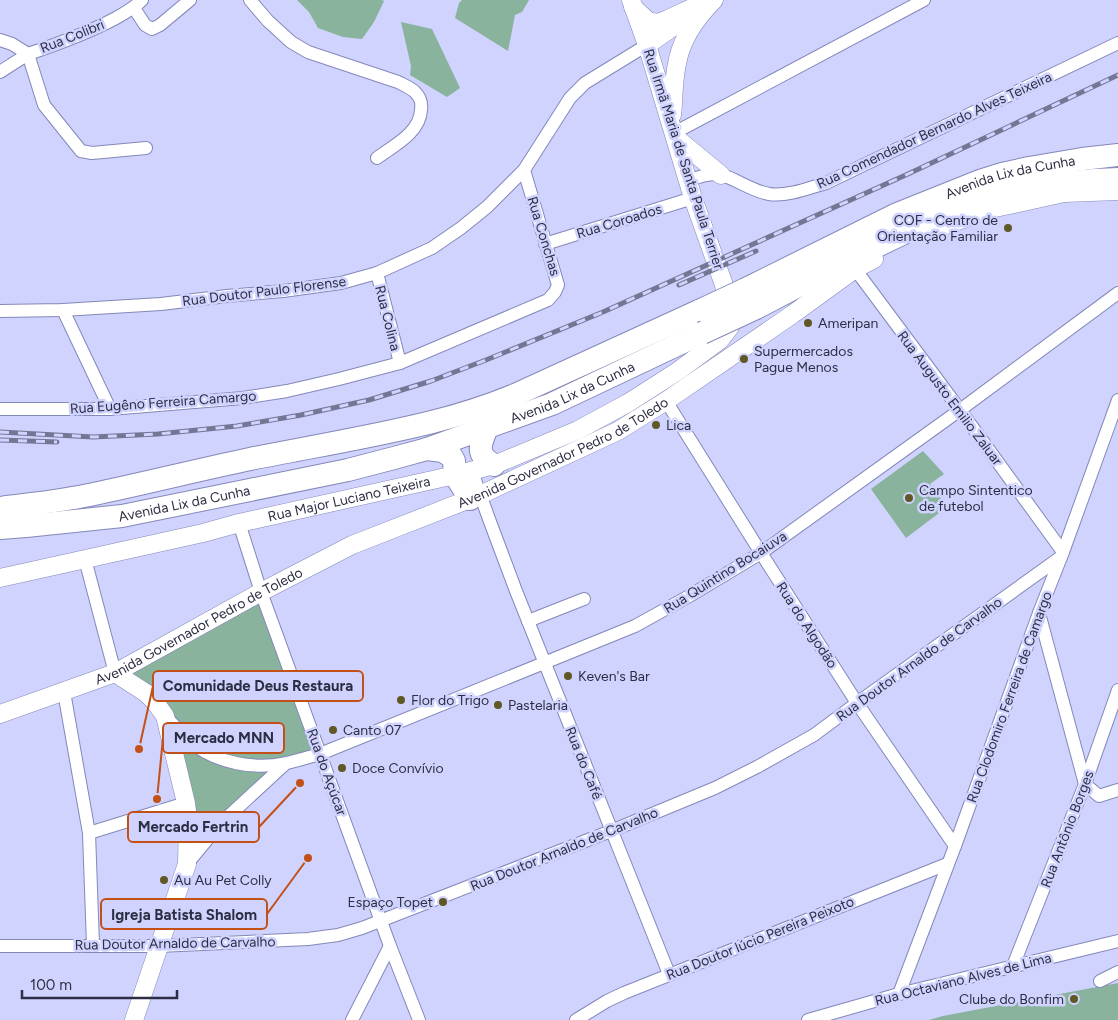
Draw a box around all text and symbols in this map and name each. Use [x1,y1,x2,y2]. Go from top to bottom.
street label: Rua Colibri [38,16,107,57]
street label: Rua Irmã Maria de Santa Paula Terrier [640,47,727,272]
street label: Rua Comendador Bernardo Alves Teixeira [814,68,1054,193]
street label: Avenida Lix da Cunha [943,152,1077,203]
street label: Rua Conchas [523,194,564,278]
street label: Rua Coroados [574,200,664,243]
place label: COF - Centro de Orientação Familiar [877,212,998,245]
marker: COF - Centro de Orientação Familiar [1002,222,1014,234]
street label: Rua Doutor Paulo Florense [181,273,347,310]
street label: Rua Colina [371,284,404,353]
place label: Ameripan [818,315,878,332]
marker: Ameripan [802,317,814,329]
street label: Rua Augusto Emilio Zaluar [893,328,1006,469]
place label: Supermercados Pague Menos [754,343,853,376]
marker: Supermercados Pague Menos [738,353,750,365]
street label: Avenida Lix da Cunha [508,358,637,427]
street label: Rua Eugêno Ferreira Camargo [69,388,257,417]
street label: Avenida Governador Pedro de Toledo [455,394,672,512]
place label: Lica [666,417,691,434]
marker: Lica [650,419,662,431]
street label: Rua Major Luciano Teixeira [266,473,432,525]
street label: Avenida Lix da Cunha [117,482,252,526]
place label: Campo Sintentico de futebol [919,482,1033,515]
marker: Campo Sintentico de futebol [903,492,915,504]
street label: Rua Quintino Bocaiuva [661,528,790,617]
street label: Avenida Governador Pedro de Toledo [93,564,306,688]
street label: Rua do Algodão [772,579,841,672]
street label: Rua Clodomiro Ferreira de Camargo [963,589,1056,805]
street label: Rua Doutor Arnaldo de Carvalho [833,593,1006,725]
place label: Keven's Bar [578,668,650,685]
marker: Keven's Bar [562,670,574,682]
callout: Comunidade Deus Restaura [153,671,363,701]
text: Comunidade Deus Restaura [163,677,353,695]
place label: Flor do Trigo [411,692,489,709]
marker: Flor do Trigo [395,694,407,706]
place label: Pastelaria [508,697,568,714]
marker: Pastelaria [492,699,504,711]
place label: Canto 07 [343,722,402,739]
callout: Mercado MNN [163,723,284,753]
marker: Canto 07 [327,724,339,736]
street label: Rua do Café [561,724,606,802]
street label: Rua do Açúcar [303,726,350,818]
text: Mercado MNN [174,729,274,747]
place label: Doce Convívio [352,760,444,777]
marker: Doce Convívio [336,762,348,774]
street label: Rua Antônio Borges [1037,768,1098,890]
street label: Rua Doutor Arnaldo de Carvalho [468,804,660,895]
callout: Mercado Fertrin [128,812,259,842]
text: Mercado Fertrin [138,818,248,836]
place label: Au Au Pet Colly [174,872,272,889]
marker: Au Au Pet Colly [158,874,170,886]
street label: Rua Doutor lúcio Pereira Peixoto [664,893,857,984]
place label: Espaço Topet [347,894,433,911]
marker: Espaço Topet [437,896,449,908]
callout: Igreja Batista Shalom [101,899,267,929]
text: Igreja Batista Shalom [111,906,257,924]
street label: Rua Doutor Arnaldo de Carvalho [74,933,276,954]
street label: Rua Octaviano Alves de Lima [873,949,1053,1010]
scale bar [22,968,178,1000]
text: 100 m [30,976,72,994]
place label: Clube do Bonfim [959,991,1064,1008]
marker: Clube do Bonfim [1068,993,1080,1005]

